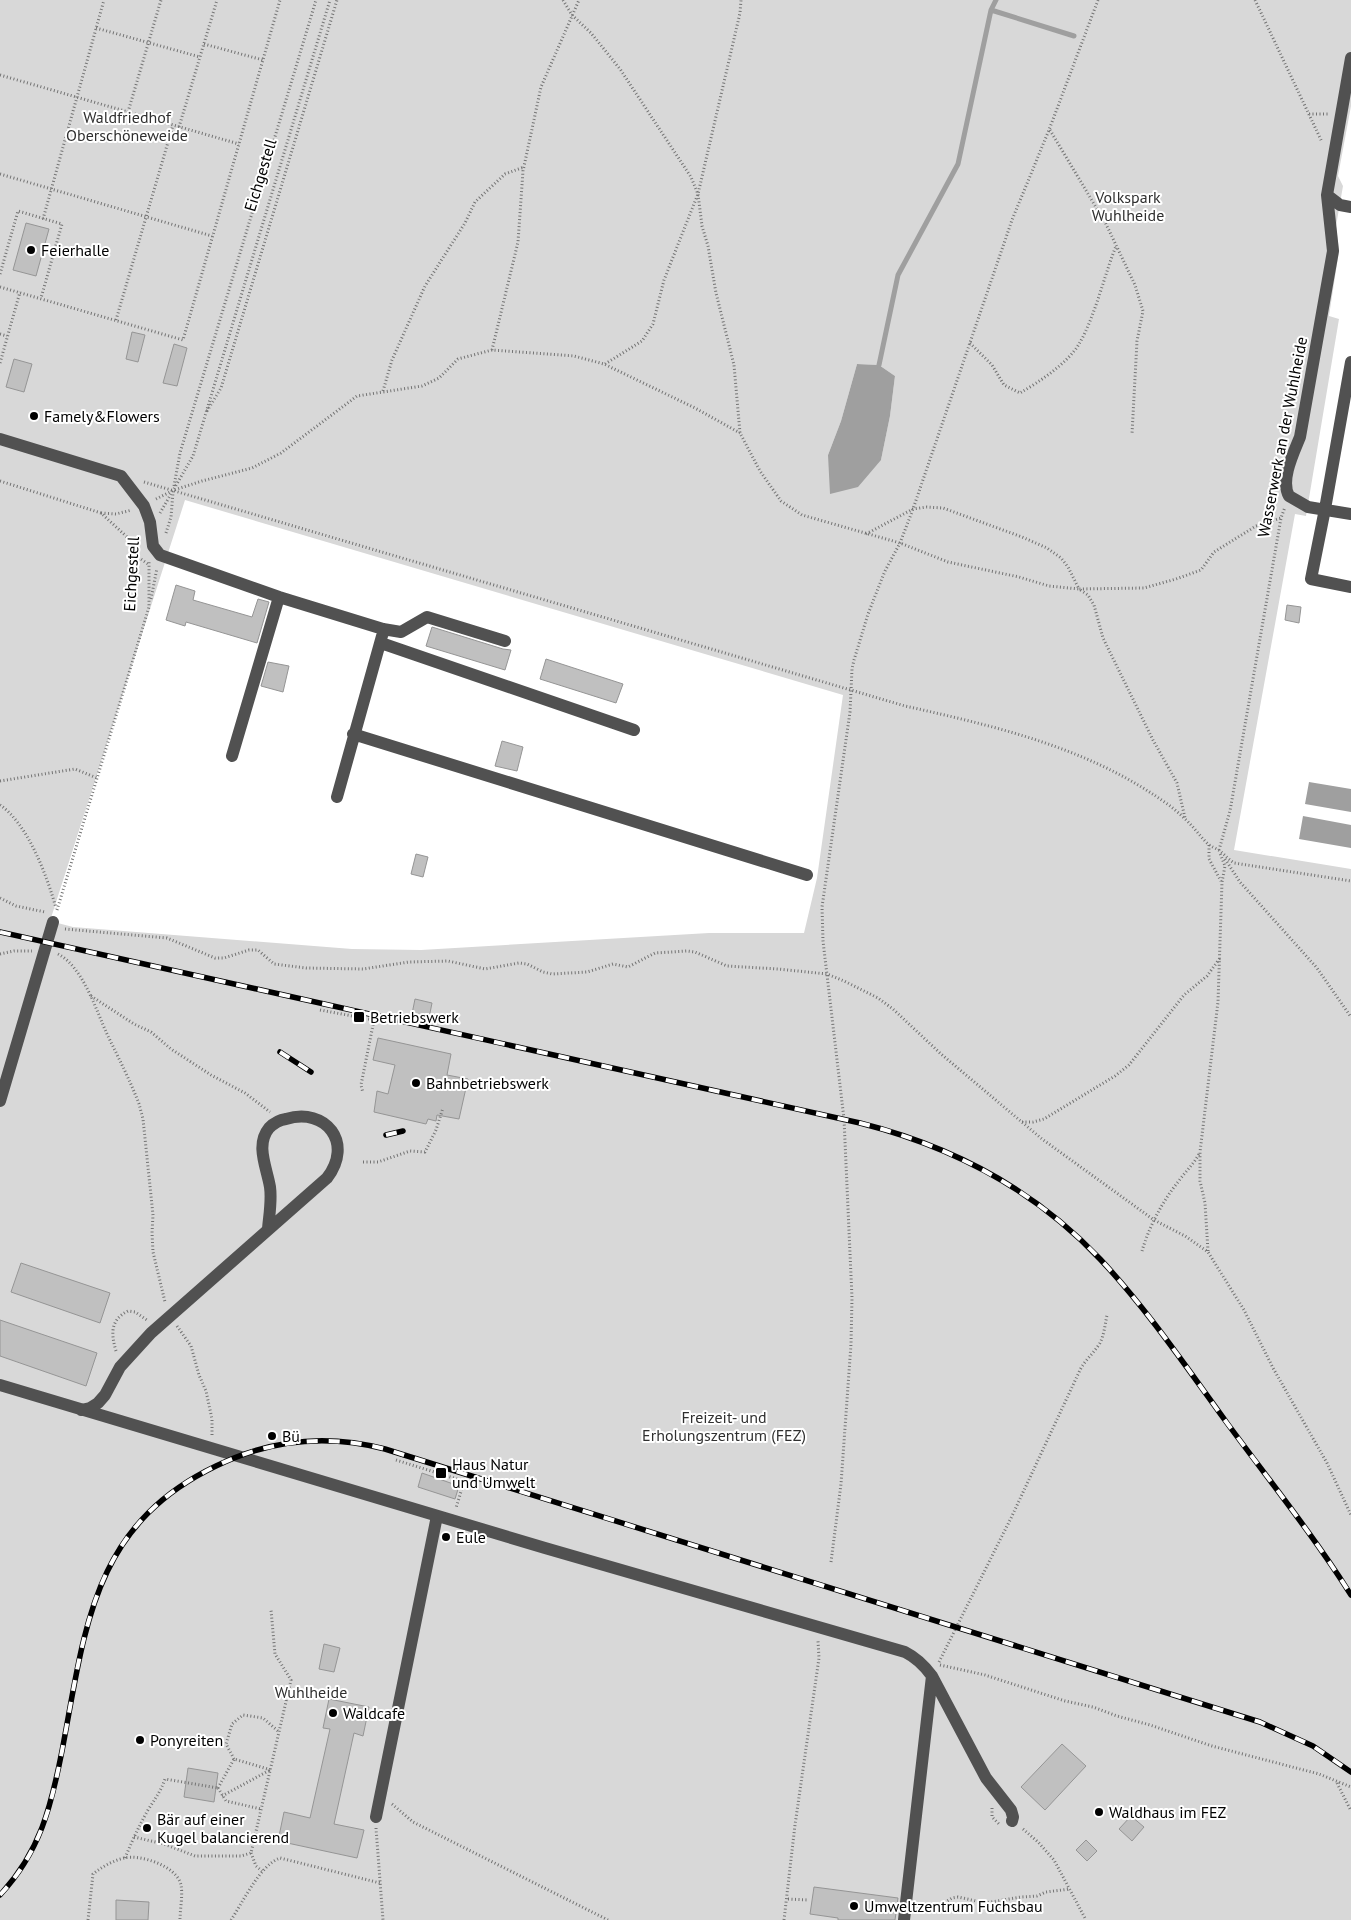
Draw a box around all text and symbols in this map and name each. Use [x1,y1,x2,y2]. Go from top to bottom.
park label: Waldfriedhof Oberschöneweide [66,107,188,145]
street label: Eichgestell [239,136,281,214]
park label: Volkspark Wuhlheide [1092,187,1164,225]
place label: Feierhalle [41,240,109,260]
marker: Feierhalle [25,244,37,256]
street label: Wasserwerk an der Wuhlheide [1253,335,1311,539]
place label: Famely&Flowers [44,406,160,426]
marker: Famely&Flowers [28,410,40,422]
street label: Eichgestell [119,536,143,612]
place label: Betriebswerk [370,1007,459,1027]
marker: Betriebswerk [352,1010,366,1024]
place label: Bahnbetriebswerk [426,1073,549,1093]
marker: Bahnbetriebswerk [410,1077,422,1089]
park label: Freizeit- und Erholungszentrum (FEZ) [642,1407,806,1445]
place label: Bü [282,1426,300,1446]
marker: Bü [266,1430,278,1442]
place label: Haus Natur und Umwelt [452,1454,536,1492]
marker: Haus Natur und Umwelt [434,1466,448,1480]
place label: Eule [456,1527,486,1547]
marker: Eule [440,1531,452,1543]
park label: Wuhlheide [275,1682,347,1702]
place label: Waldcafe [343,1703,405,1723]
marker: Waldcafe [327,1707,339,1719]
place label: Ponyreiten [150,1730,223,1750]
marker: Ponyreiten [134,1734,146,1746]
place label: Waldhaus im FEZ [1109,1802,1227,1822]
marker: Waldhaus im FEZ [1093,1806,1105,1818]
place label: Bär auf einer Kugel balancierend [157,1809,289,1847]
marker: Bär auf einer Kugel balancierend [141,1822,153,1834]
place label: Umweltzentrum Fuchsbau [864,1896,1043,1916]
marker: Umweltzentrum Fuchsbau [848,1900,860,1912]

